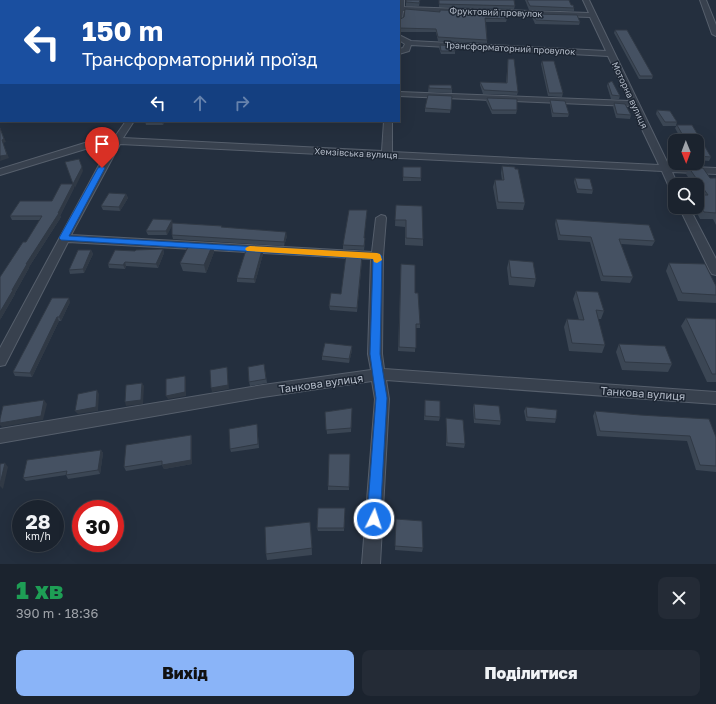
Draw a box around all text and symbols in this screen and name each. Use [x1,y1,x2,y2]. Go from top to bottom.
street label: Фруктовий провулок [449,5,543,19]
text: 150 m [82,14,163,47]
icon: left [16,16,68,68]
street label: Трансформаторний провулок [444,39,576,57]
text: Трансформаторний проїзд [82,48,318,70]
street label: Моторна вулиця [610,60,650,130]
icon: left [147,92,169,114]
icon: ahead [189,92,211,114]
icon: right [231,92,253,114]
pin [85,127,119,168]
icon: arrive [91,133,113,155]
north arrow [668,134,704,170]
map controls [668,134,704,214]
street label: Хемзівська вулиця [314,145,398,161]
button: search [668,178,704,214]
street label: Танкова вулиця [278,371,364,395]
street label: Танкова вулиця [600,384,686,402]
position arrow [353,498,395,540]
speed limit sign: 30 [72,500,124,552]
text: 28 [25,509,50,533]
text: km/h [25,530,51,542]
text: 1 хв [16,575,63,604]
button: close [658,577,700,619]
text: 390 m · 18:36 [16,605,98,621]
button: Вихід [16,650,354,696]
button: Поділитися [362,650,700,696]

